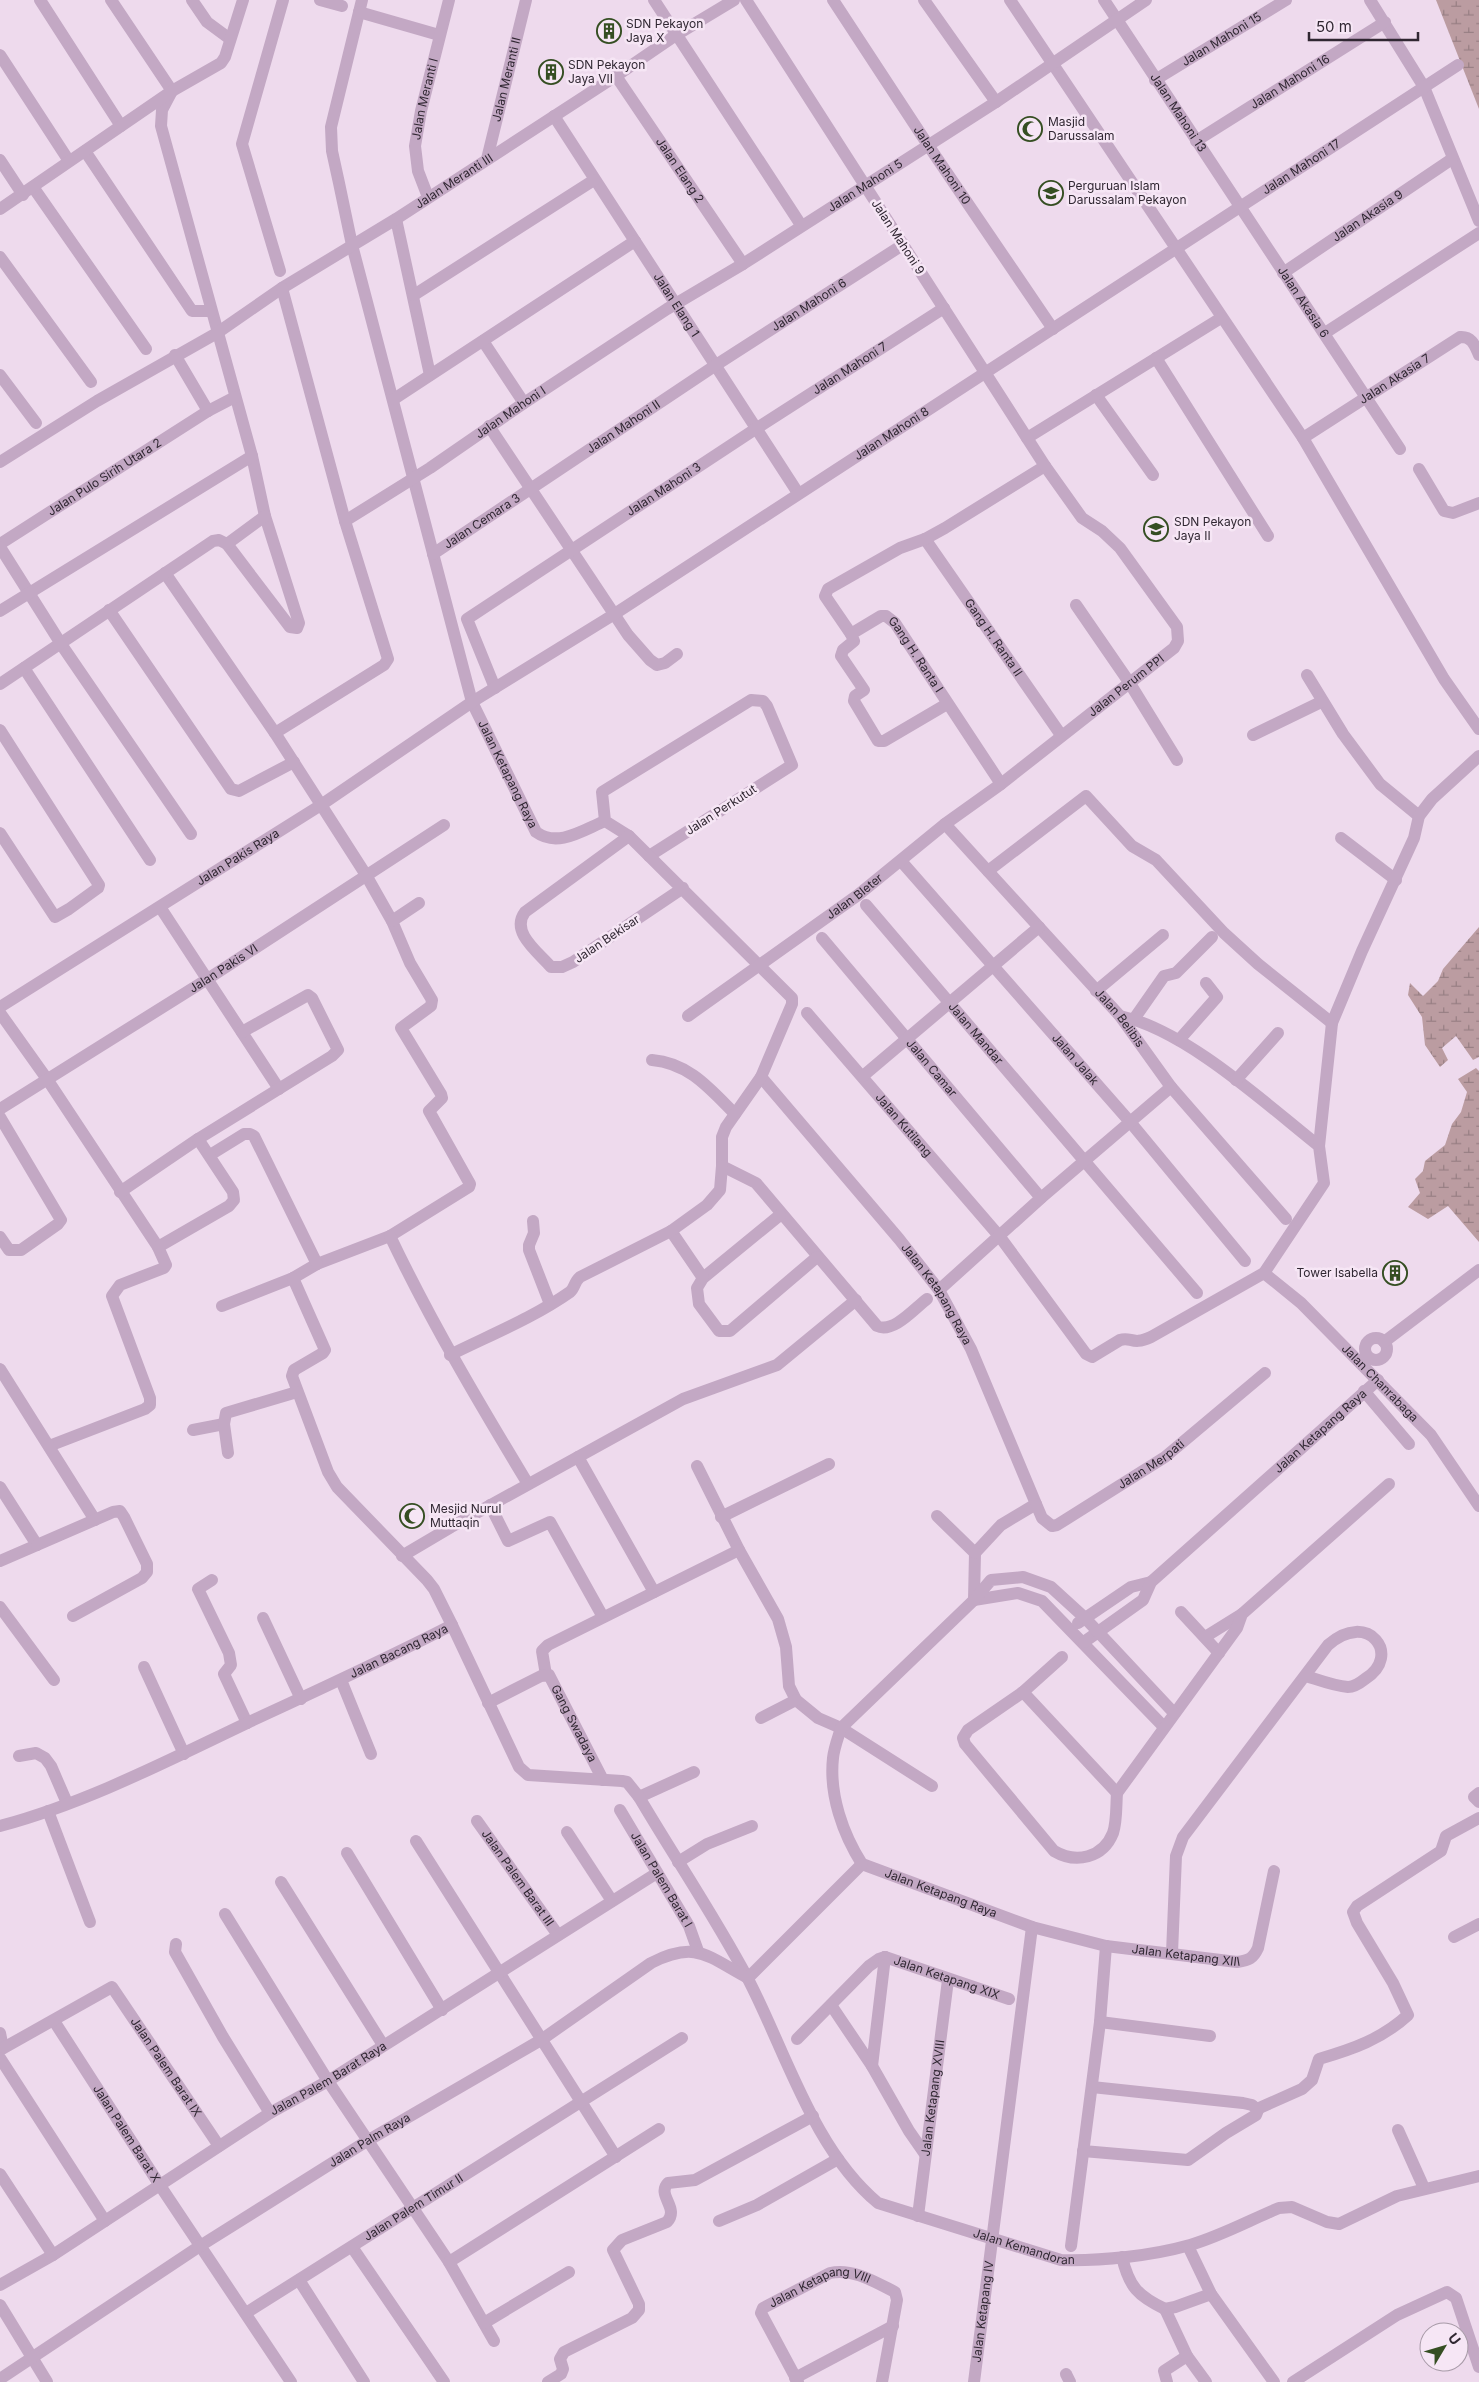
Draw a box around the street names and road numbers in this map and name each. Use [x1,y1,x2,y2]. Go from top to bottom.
street label: Jalan Mahoni 15 [1178,9,1264,69]
street label: Jalan Meranti II [488,35,524,123]
street label: Jalan Mahoni 16 [1247,51,1332,112]
street label: Jalan Meranti I [408,57,441,141]
street label: Jalan Mahoni 13 [1147,70,1210,155]
street label: Jalan Mahoni 10 [911,123,974,207]
street label: Jalan Elang 2 [653,135,708,206]
street label: Jalan Mahoni 17 [1259,135,1343,198]
street label: Jalan Meranti III [412,150,495,212]
street label: Jalan Mahoni 5 [825,156,905,215]
street label: Jalan Akasia 9 [1329,186,1406,245]
street label: Jalan Mahoni 9 [869,196,928,277]
street label: Jalan Akasia 6 [1275,264,1333,340]
street label: Jalan Elang 1 [650,270,703,339]
street label: Jalan Mahoni 6 [768,275,849,334]
street label: Jalan Mahoni 7 [809,338,890,398]
street label: Jalan Akasia 7 [1356,350,1433,407]
street label: Jalan Mahoni I [472,383,548,442]
street label: Jalan Mahoni II [583,396,663,456]
street label: Jalan Mahoni 8 [851,403,932,463]
street label: Jalan Pulo Sirih Utara 2 [44,435,164,519]
street label: Jalan Mahoni 3 [623,459,704,519]
street label: Jalan Cemara 3 [441,490,523,552]
street label: Gang H. Ranta II [962,595,1026,679]
street label: Gang H. Ranta I [886,613,947,695]
street label: Jalan Perum PPI [1085,651,1167,720]
street label: Jalan Ketapang Raya [475,718,541,831]
street label: Jalan Perkutut [682,781,759,838]
street label: Jalan Pakis Raya [193,825,282,889]
street label: Jalan Bleter [823,870,886,922]
street label: Jalan Bekisar [571,911,643,966]
street label: Jalan Pakis VI [186,940,260,996]
street label: Jalan Belibis [1092,985,1148,1050]
street label: Jalan Mandar [945,999,1007,1068]
street label: Jalan Jalak [1049,1030,1102,1088]
street label: Jalan Camar [903,1036,961,1100]
street label: Jalan Kutilang [872,1090,936,1160]
street label: Jalan Ketapang Raya [898,1240,975,1347]
street label: Jalan Chanrabaga [1339,1341,1422,1425]
street label: Jalan Ketapang Raya [1271,1386,1370,1476]
street label: Jalan Merpati [1115,1436,1187,1492]
street label: Jalan Bacang Raya [347,1620,450,1681]
street label: Gang Swadaya [548,1682,600,1765]
street label: Jalan Palem Barat III [479,1827,557,1929]
street label: Jalan Palem Barat I [628,1829,696,1930]
street label: Jalan Ketapang Raya [883,1865,999,1920]
street label: Jalan Ketapang XIII [1131,1941,1241,1969]
street label: Jalan Ketapang XIX [892,1953,1002,2002]
street label: Jalan Palem Barat IX [128,2014,205,2119]
street label: Jalan Palem Barat Raya [267,2038,389,2118]
street label: Jalan Ketapang XVIII [918,2039,947,2157]
street label: Jalan Palem Barat X [90,2082,164,2185]
street label: Jalan Palm Raya [326,2110,413,2170]
street label: Jalan Palem Timur II [361,2170,466,2244]
street label: Jalan Kemandoran [971,2225,1075,2267]
street label: Jalan Ketapang IV [969,2260,996,2363]
street label: Jalan Ketapang VIII [766,2264,873,2311]

